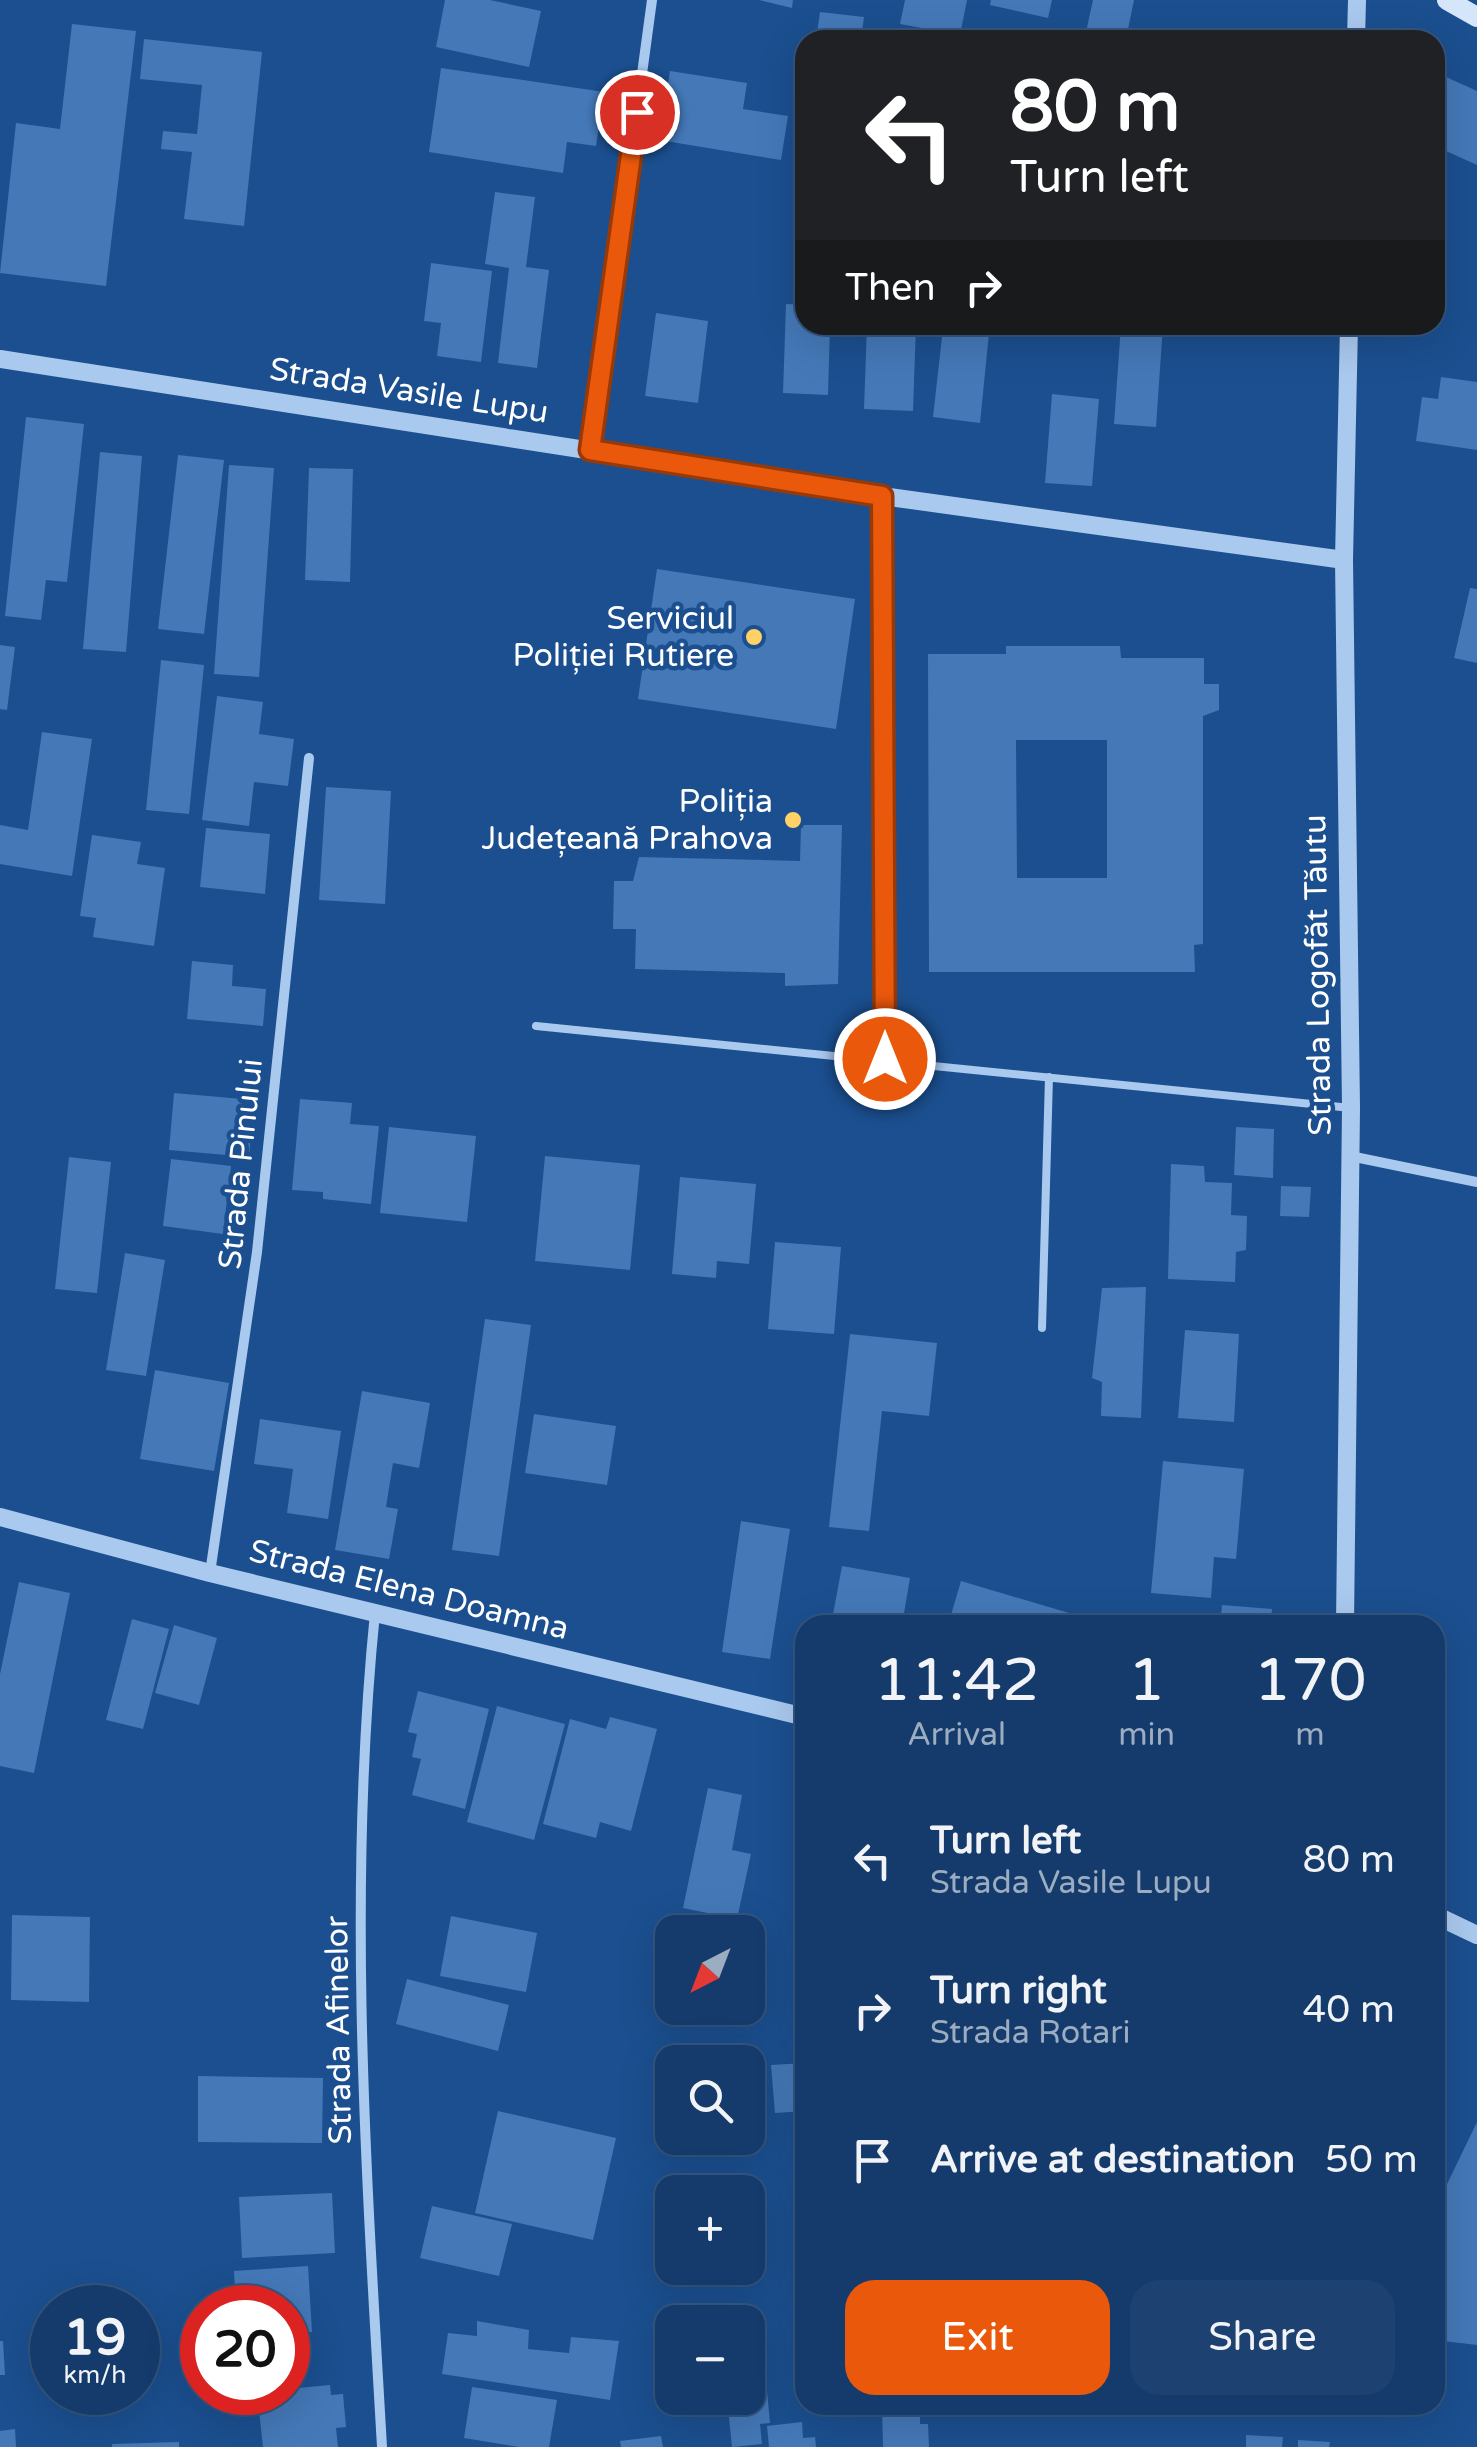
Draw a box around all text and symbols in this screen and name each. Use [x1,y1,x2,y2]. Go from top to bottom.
text: 80 m [1010,66,1180,150]
pin [595,70,680,155]
icon: left [845,70,975,200]
icon: arrive [610,85,665,140]
text: Turn left [1010,151,1189,205]
icon: right [956,260,1011,315]
text: Then [845,265,936,311]
street label: Strada Vasile Lupu [267,350,551,432]
place label: Serviciul Poliției Rutiere [512,600,734,675]
marker: Serviciul Poliției Rutiere [743,626,765,648]
place label: Poliția Județeană Prahova [481,783,773,858]
marker: Poliția Județeană Prahova [782,809,804,831]
street label: Strada Logofăt Tăutu [1296,814,1340,1136]
position arrow [833,1007,937,1111]
street label: Strada Pinului [211,1057,271,1271]
street label: Strada Elena Doamna [245,1532,573,1648]
text: 11:42 [873,1645,1040,1717]
text: 1 [1128,1645,1165,1717]
text: 170 [1253,1645,1367,1717]
text: Arrival [907,1716,1006,1754]
text: min [1118,1716,1175,1754]
text: m [1295,1716,1325,1754]
text: Turn left [930,1818,1081,1864]
icon: left [845,1833,900,1888]
text: 80 m [1303,1837,1395,1883]
text: Strada Vasile Lupu [930,1864,1212,1902]
street label: Strada Afinelor [318,1915,360,2145]
north arrow [655,1915,765,2025]
map controls [655,1915,765,2415]
text: Turn right [930,1968,1107,2014]
icon: right [845,1983,900,2038]
text: 40 m [1303,1987,1395,2033]
text: Strada Rotari [930,2014,1131,2052]
button: search [655,2045,765,2155]
icon: arrive [845,2133,900,2188]
text: Arrive at destination [930,2137,1295,2183]
text: 50 m [1325,2137,1418,2183]
button: + [655,2175,765,2285]
button: Exit [845,2280,1110,2395]
button: Share [1130,2280,1395,2395]
speed limit sign: 20 [180,2285,310,2415]
button: − [655,2305,765,2415]
text: 19 [64,2308,126,2368]
text: km/h [64,2360,126,2390]

